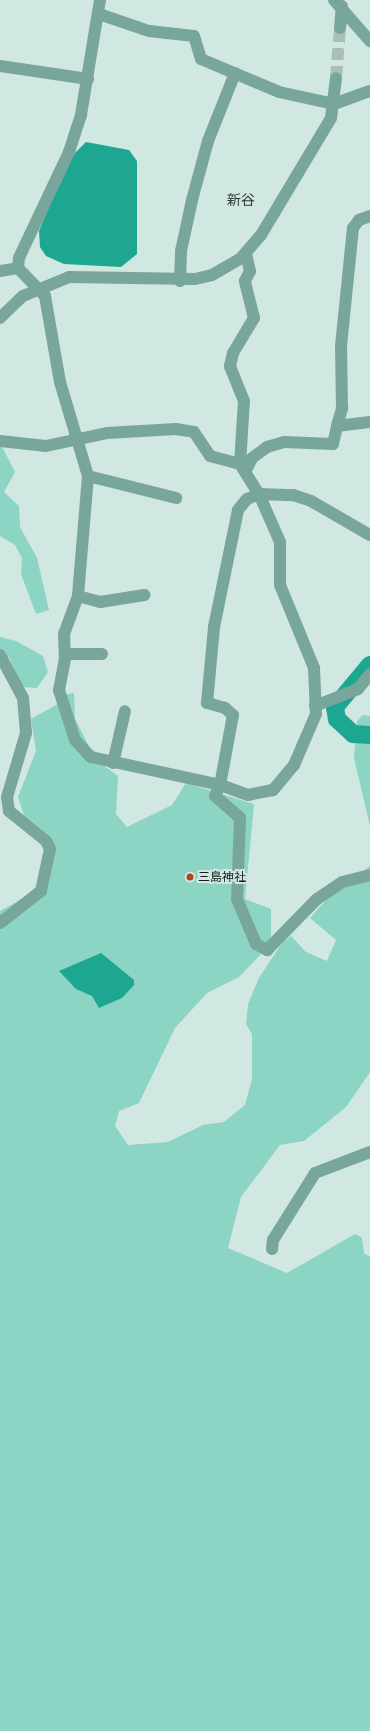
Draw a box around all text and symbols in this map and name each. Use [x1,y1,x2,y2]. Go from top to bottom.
district label: 新谷 [227,192,255,208]
place label: 三島神社 [198,870,246,884]
marker: 三島神社 [185,872,195,882]

